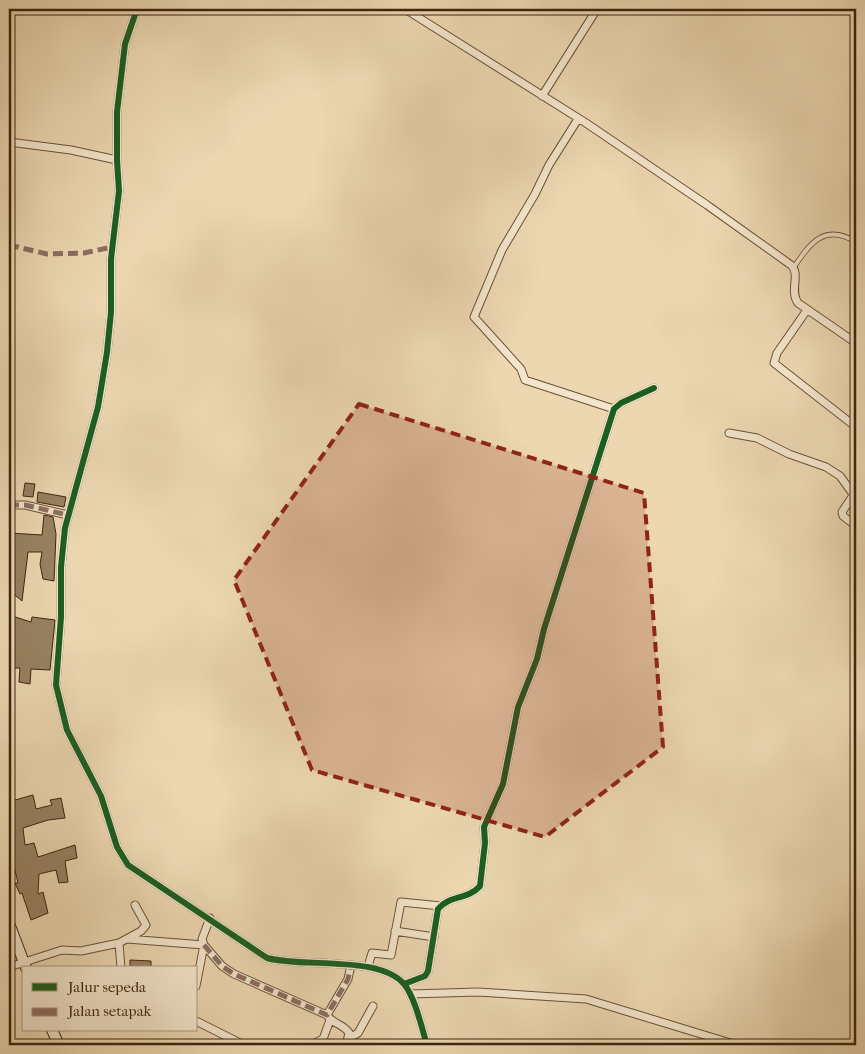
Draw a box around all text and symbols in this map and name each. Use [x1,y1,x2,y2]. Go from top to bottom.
legend [22,966,198,1032]
text: Jalur sepeda [67,978,147,996]
text: Jalan setapak [67,1002,152,1020]

